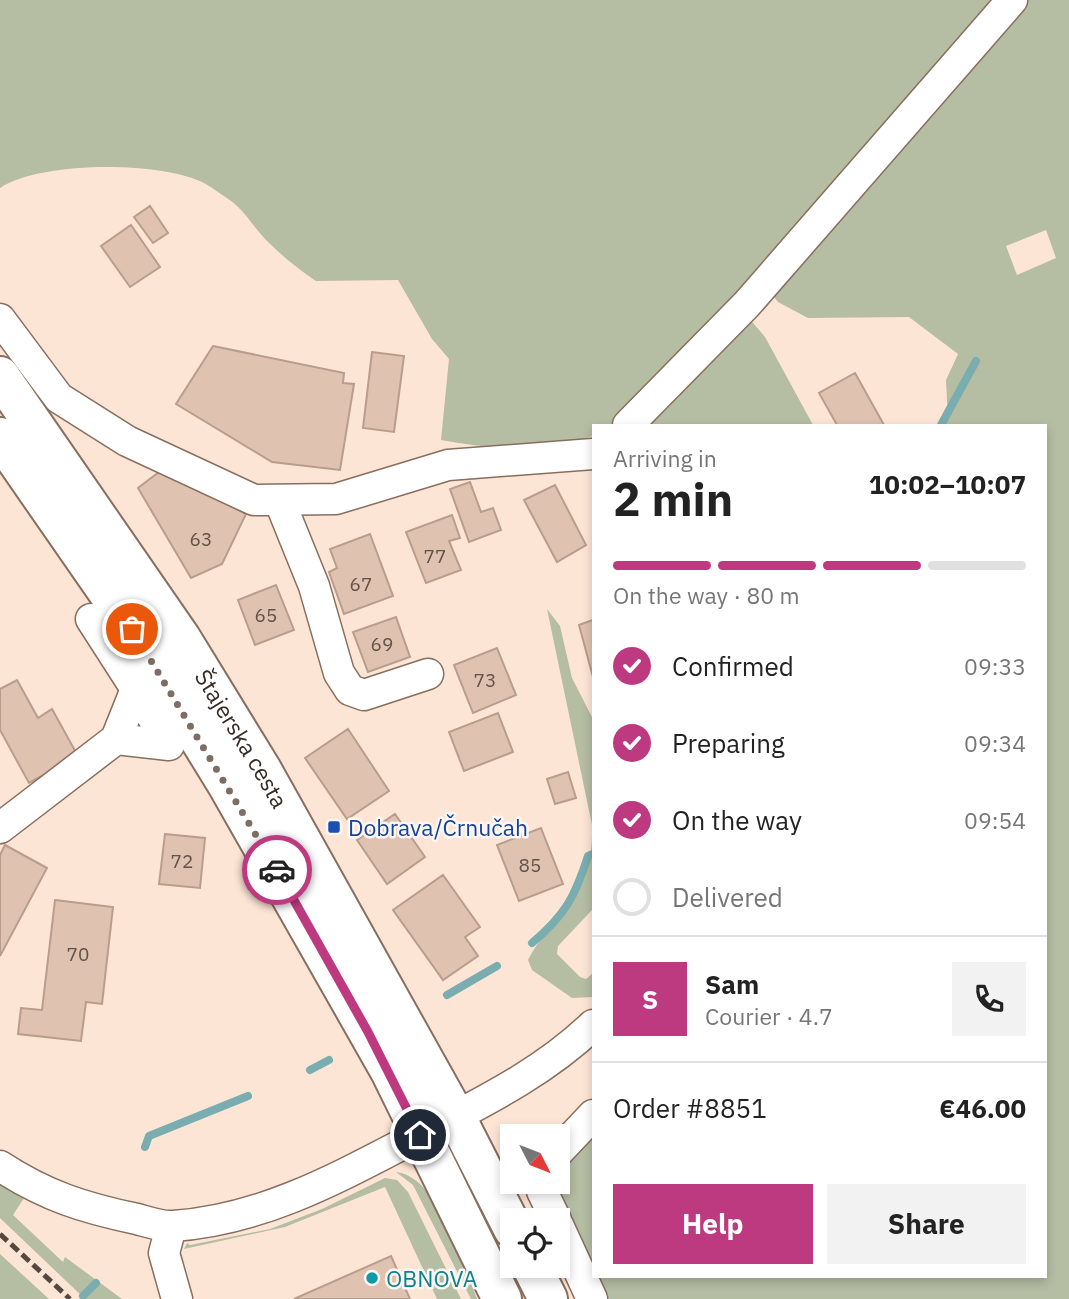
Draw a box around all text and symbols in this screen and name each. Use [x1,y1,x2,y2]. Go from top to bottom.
text: Arriving in [613,443,717,473]
text: 10:02–10:07 [869,467,1026,501]
text: 2 min [613,469,733,529]
house number: 63 [190,527,212,551]
house number: 77 [424,544,446,568]
house number: 67 [350,572,372,596]
text: On the way · 80 m [613,580,800,610]
pin [102,599,162,659]
house number: 65 [255,603,277,627]
icon: bag [113,610,151,648]
house number: 69 [371,632,393,656]
icon: check [613,647,651,685]
text: Confirmed [672,649,794,683]
text: 09:33 [964,651,1026,681]
street label: Štajerska cesta [189,663,295,813]
house number: 73 [474,668,496,692]
icon: check [613,724,651,762]
text: Preparing [672,726,785,760]
text: 09:34 [964,728,1026,758]
icon: check [613,801,651,839]
text: On the way [672,803,802,837]
text: 09:54 [964,805,1026,835]
place label: Dobrava/Črnučah [348,812,528,842]
marker: Dobrava/Črnučah [326,819,342,835]
courier [242,835,312,905]
house number: 72 [171,849,193,873]
icon: car [258,851,296,889]
house number: 85 [519,853,541,877]
text: Delivered [672,880,783,914]
house number: 70 [67,942,89,966]
button: phone [952,962,1026,1036]
text: Sam [705,967,759,1001]
text: S [642,982,658,1016]
text: Courier · 4.7 [705,1001,833,1031]
text: Order #8851 [613,1091,767,1125]
text: €46.00 [939,1091,1026,1125]
pin [390,1105,450,1165]
icon: home [401,1116,439,1154]
north arrow [500,1124,570,1194]
map controls [500,1124,570,1278]
button: Help [613,1184,813,1264]
button: Share [827,1184,1026,1264]
button: locate [500,1208,570,1278]
place label: OBNOVA [386,1263,478,1293]
marker: OBNOVA [364,1270,380,1286]

